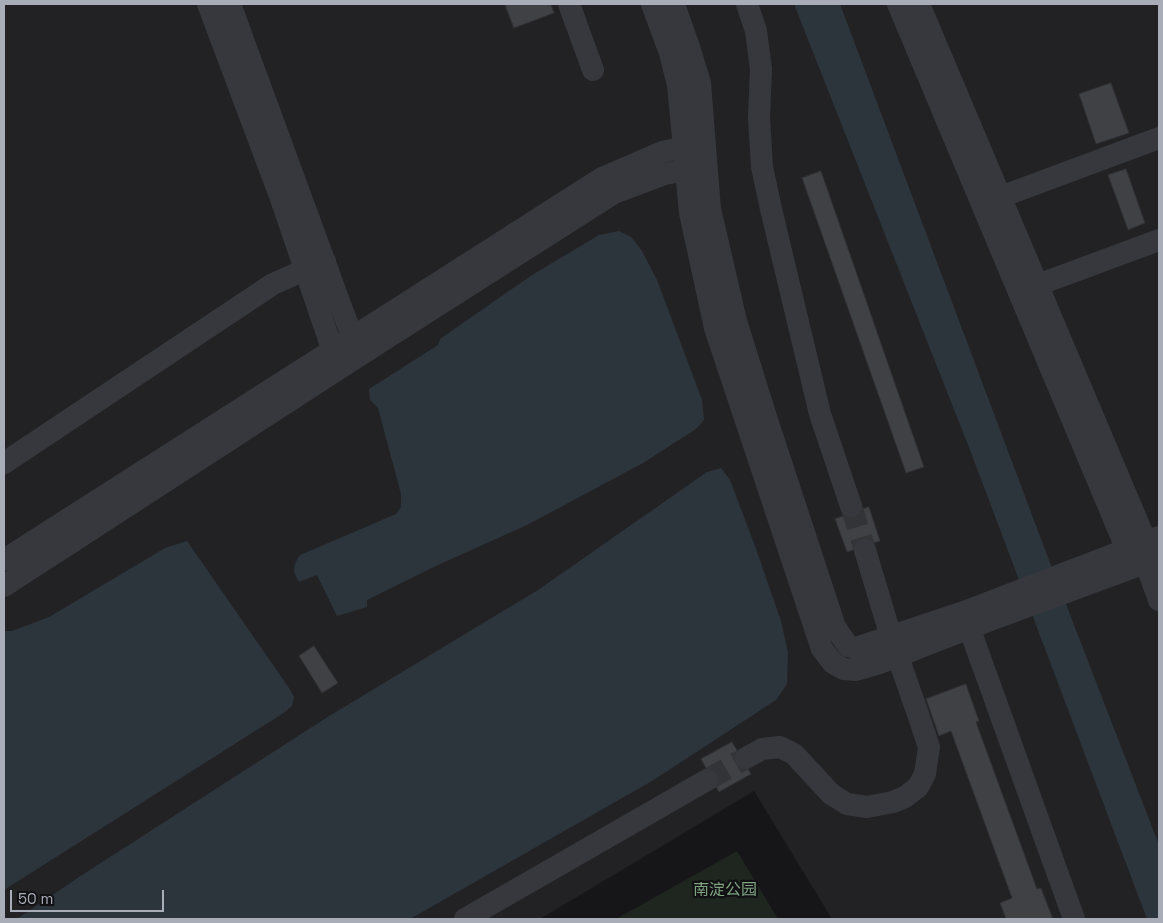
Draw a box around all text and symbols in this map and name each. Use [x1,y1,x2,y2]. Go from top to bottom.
scale bar [12,880,166,912]
park label: 南淀公园 [693,881,757,901]
text: 50 m [18,889,53,908]

